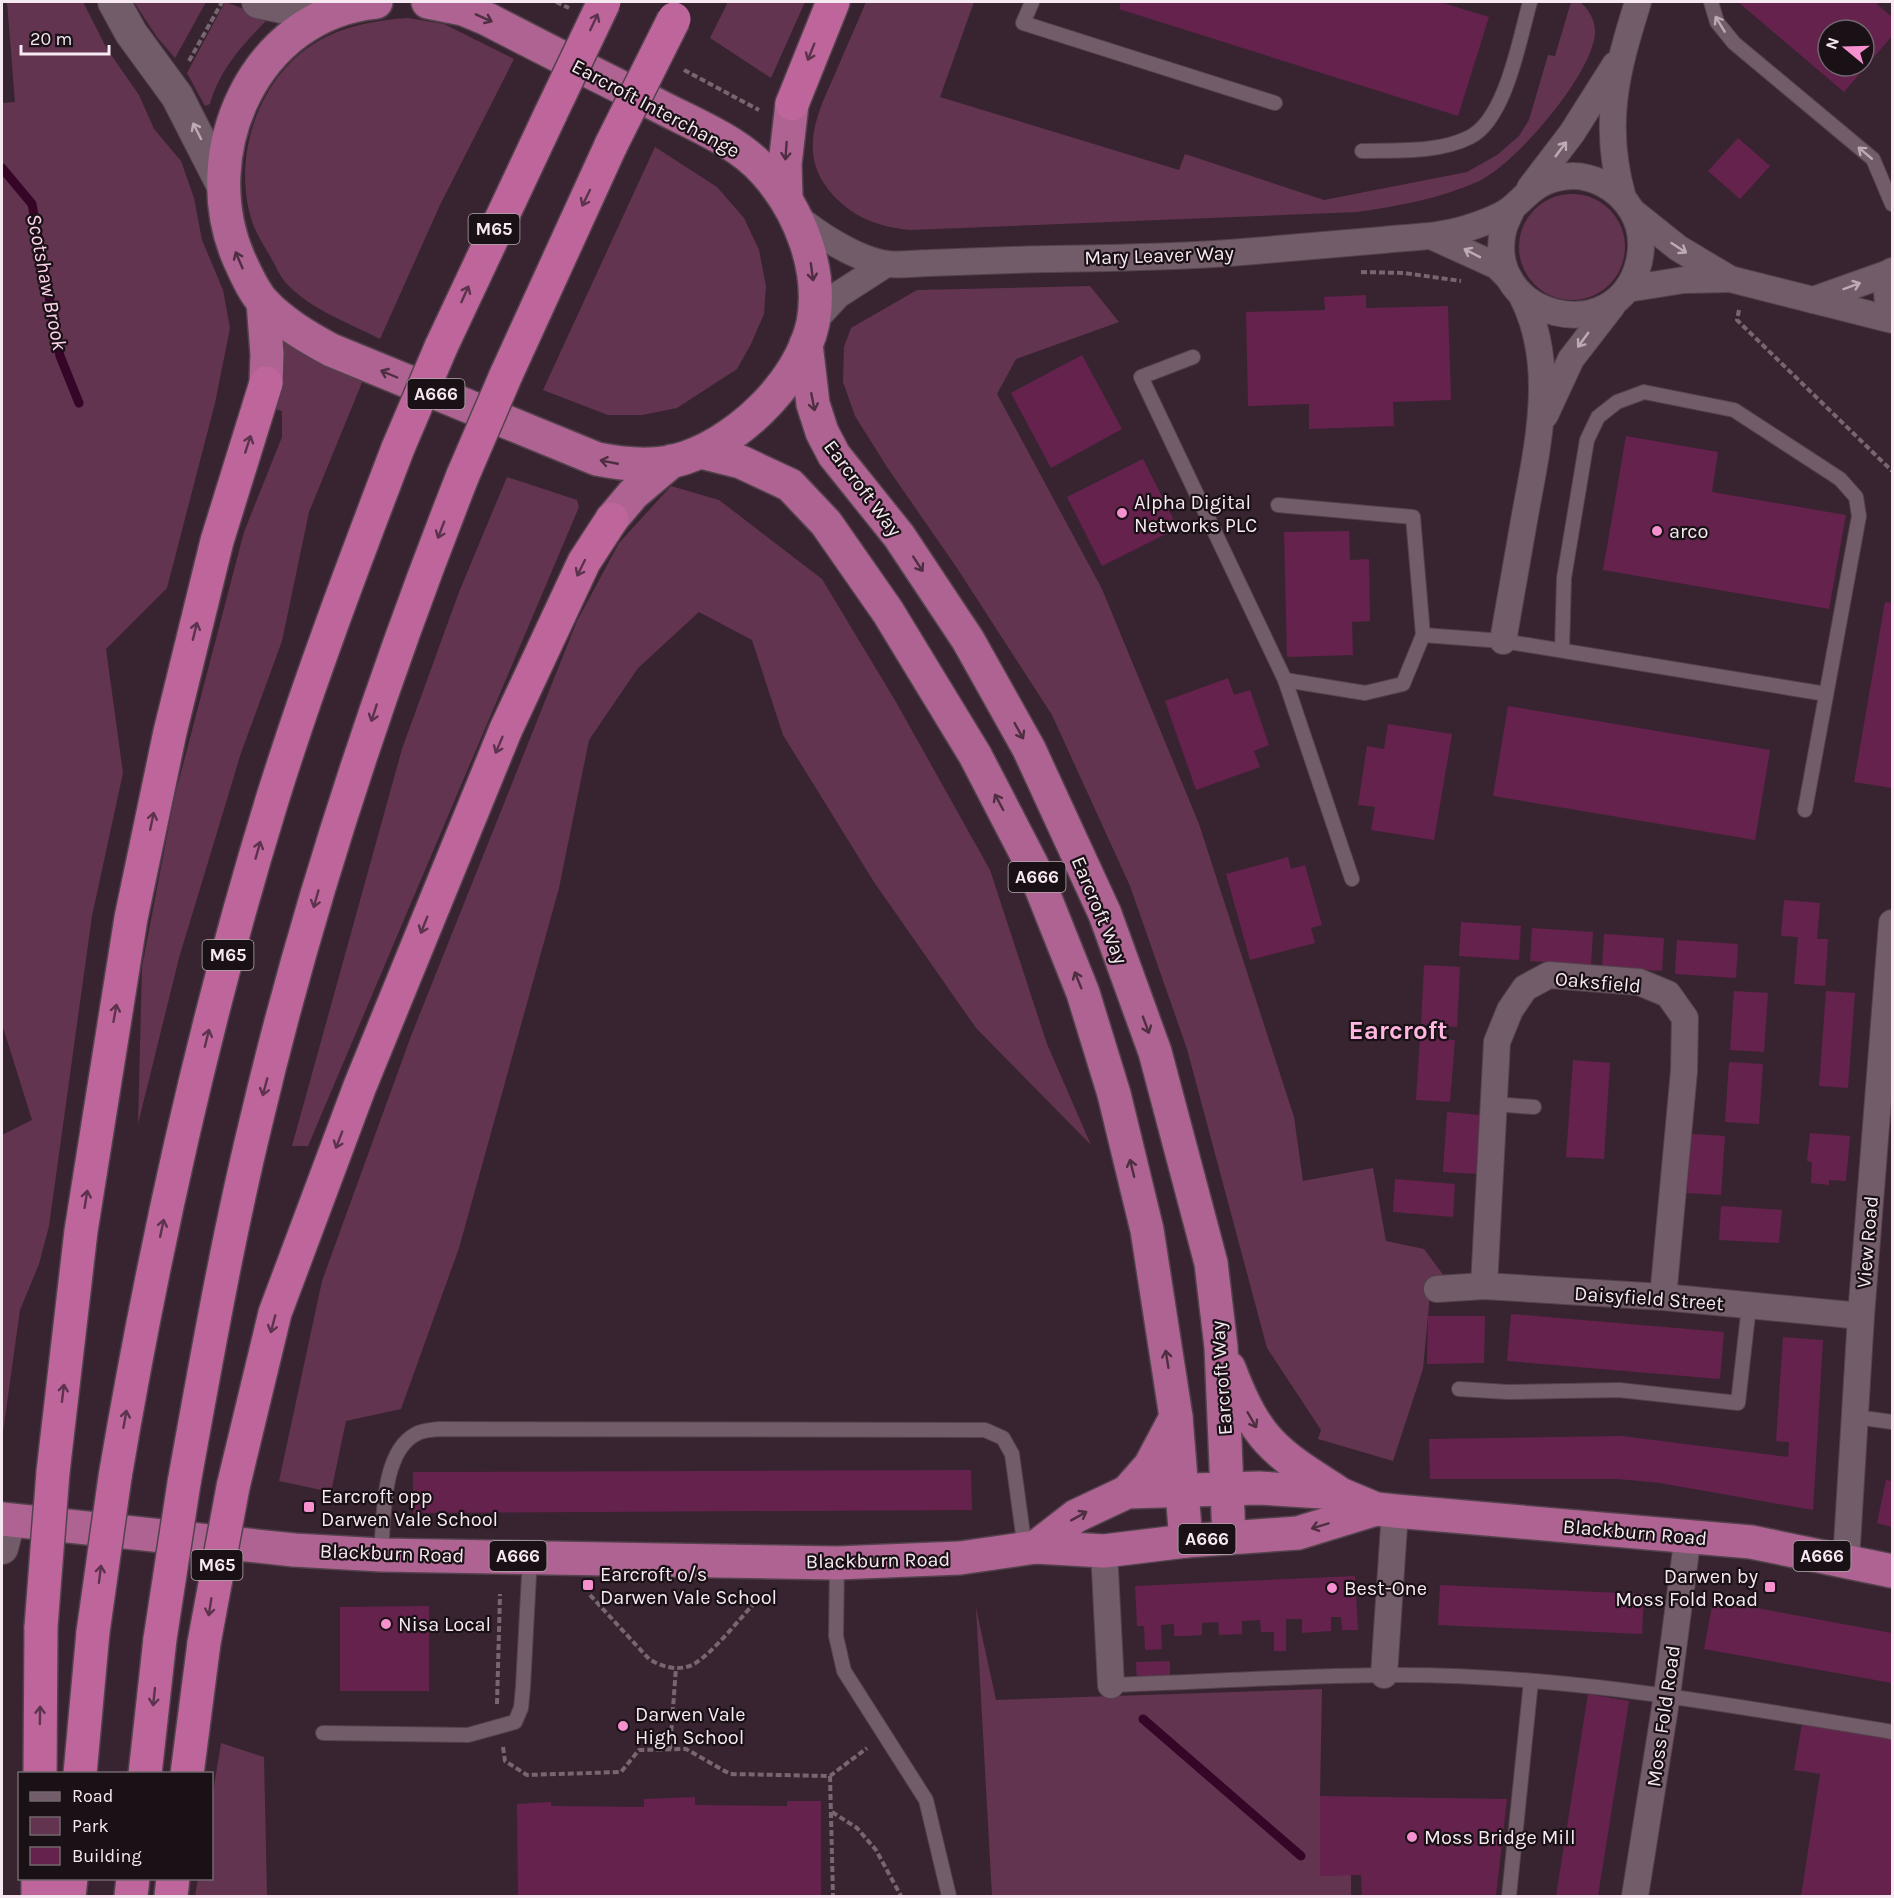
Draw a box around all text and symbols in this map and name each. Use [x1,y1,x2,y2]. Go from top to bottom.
one-way arrow [475,13,493,24]
one-way arrow [588,14,600,32]
one-way arrow [1714,16,1726,33]
scale bar [21,18,110,56]
north arrow [1816,18,1876,78]
text: 20 m [30,28,72,50]
text: N [1821,35,1843,52]
one-way arrow [805,42,816,61]
street label: Earcroft Interchange [568,54,744,162]
one-way arrow [190,123,202,141]
one-way arrow [780,140,791,160]
one-way arrow [1554,141,1567,157]
one-way arrow [1858,146,1873,160]
one-way arrow [579,189,591,207]
water label: Scotshaw Brook [22,212,72,353]
road number: M65 [468,214,520,244]
street label: Mary Leaver Way [1084,241,1234,270]
one-way arrow [1671,242,1687,254]
one-way arrow [1464,247,1482,258]
one-way arrow [233,251,245,269]
one-way arrow [807,262,818,282]
one-way arrow [1842,279,1861,290]
one-way arrow [459,285,471,303]
one-way arrow [1577,332,1589,348]
one-way arrow [380,368,398,379]
road number: A666 [408,379,464,409]
one-way arrow [808,392,819,411]
one-way arrow [243,435,254,454]
street label: Earcroft Way [819,436,906,541]
one-way arrow [599,456,619,467]
place label: Alpha Digital Networks PLC [1134,491,1257,537]
marker: Alpha Digital Networks PLC [1115,506,1129,520]
one-way arrow [435,520,446,539]
place label: arco [1669,520,1709,543]
marker: arco [1650,524,1664,538]
one-way arrow [911,556,924,573]
one-way arrow [575,559,586,577]
one-way arrow [189,622,201,641]
one-way arrow [368,703,379,722]
one-way arrow [1013,722,1025,739]
one-way arrow [493,736,504,754]
one-way arrow [993,794,1005,811]
one-way arrow [146,812,158,831]
one-way arrow [253,841,264,860]
street label: Earcroft Way [1067,853,1133,967]
road number: A666 [1008,862,1066,892]
one-way arrow [310,889,321,908]
one-way arrow [418,916,429,934]
road number: M65 [202,940,254,970]
street label: Oaksfield [1554,967,1642,998]
one-way arrow [1072,972,1083,990]
one-way arrow [110,1004,121,1023]
district label: Earcroft [1348,1015,1448,1046]
one-way arrow [1141,1016,1152,1034]
one-way arrow [201,1029,213,1048]
one-way arrow [258,1077,270,1096]
one-way arrow [332,1131,343,1149]
one-way arrow [1125,1158,1137,1177]
one-way arrow [80,1190,91,1210]
street label: View Road [1852,1195,1883,1289]
one-way arrow [157,1219,168,1238]
street label: Daisyfield Street [1573,1282,1725,1315]
one-way arrow [266,1314,278,1333]
street label: Earcroft Way [1206,1320,1237,1436]
one-way arrow [1162,1350,1173,1370]
one-way arrow [57,1383,68,1403]
one-way arrow [120,1410,131,1430]
one-way arrow [1246,1411,1258,1428]
place label: Earcroft opp Darwen Vale School [321,1485,498,1531]
marker: Earcroft opp Darwen Vale School [302,1500,316,1514]
one-way arrow [1070,1510,1087,1522]
street label: Blackburn Road [1562,1515,1708,1550]
one-way arrow [1311,1521,1330,1532]
road number: A666 [1178,1524,1236,1554]
street label: Blackburn Road [319,1539,465,1568]
road number: A666 [490,1541,546,1571]
road number: A666 [1794,1541,1850,1571]
street label: Blackburn Road [805,1548,951,1573]
road number: M65 [192,1550,242,1580]
place label: Earcroft o/s Darwen Vale School [600,1563,777,1609]
one-way arrow [95,1565,106,1584]
place label: Darwen by Moss Fold Road [1615,1565,1758,1611]
place label: Best-One [1344,1577,1427,1600]
marker: Earcroft o/s Darwen Vale School [581,1578,595,1592]
marker: Darwen by Moss Fold Road [1763,1580,1777,1594]
marker: Best-One [1325,1581,1339,1595]
one-way arrow [204,1596,215,1616]
place label: Nisa Local [398,1613,491,1636]
marker: Nisa Local [379,1617,393,1631]
street label: Moss Fold Road [1642,1644,1685,1788]
one-way arrow [148,1686,159,1706]
place label: Darwen Vale High School [635,1703,746,1749]
one-way arrow [34,1706,46,1726]
marker: Darwen Vale High School [616,1719,630,1733]
legend [18,1772,213,1880]
text: Road [72,1785,113,1807]
text: Park [72,1815,109,1837]
place label: Moss Bridge Mill [1424,1826,1576,1849]
marker: Moss Bridge Mill [1405,1830,1419,1844]
text: Building [72,1845,142,1867]

